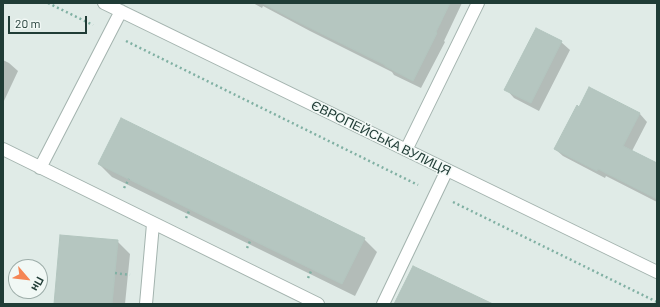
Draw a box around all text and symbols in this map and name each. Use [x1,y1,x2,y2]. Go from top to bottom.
scale bar [10,8,89,34]
text: 20 m [15,16,41,30]
street label: ЄВРОПЕЙСЬКА ВУЛИЦЯ [309,97,453,179]
north arrow [8,259,48,299]
text: Пн [29,275,47,294]

